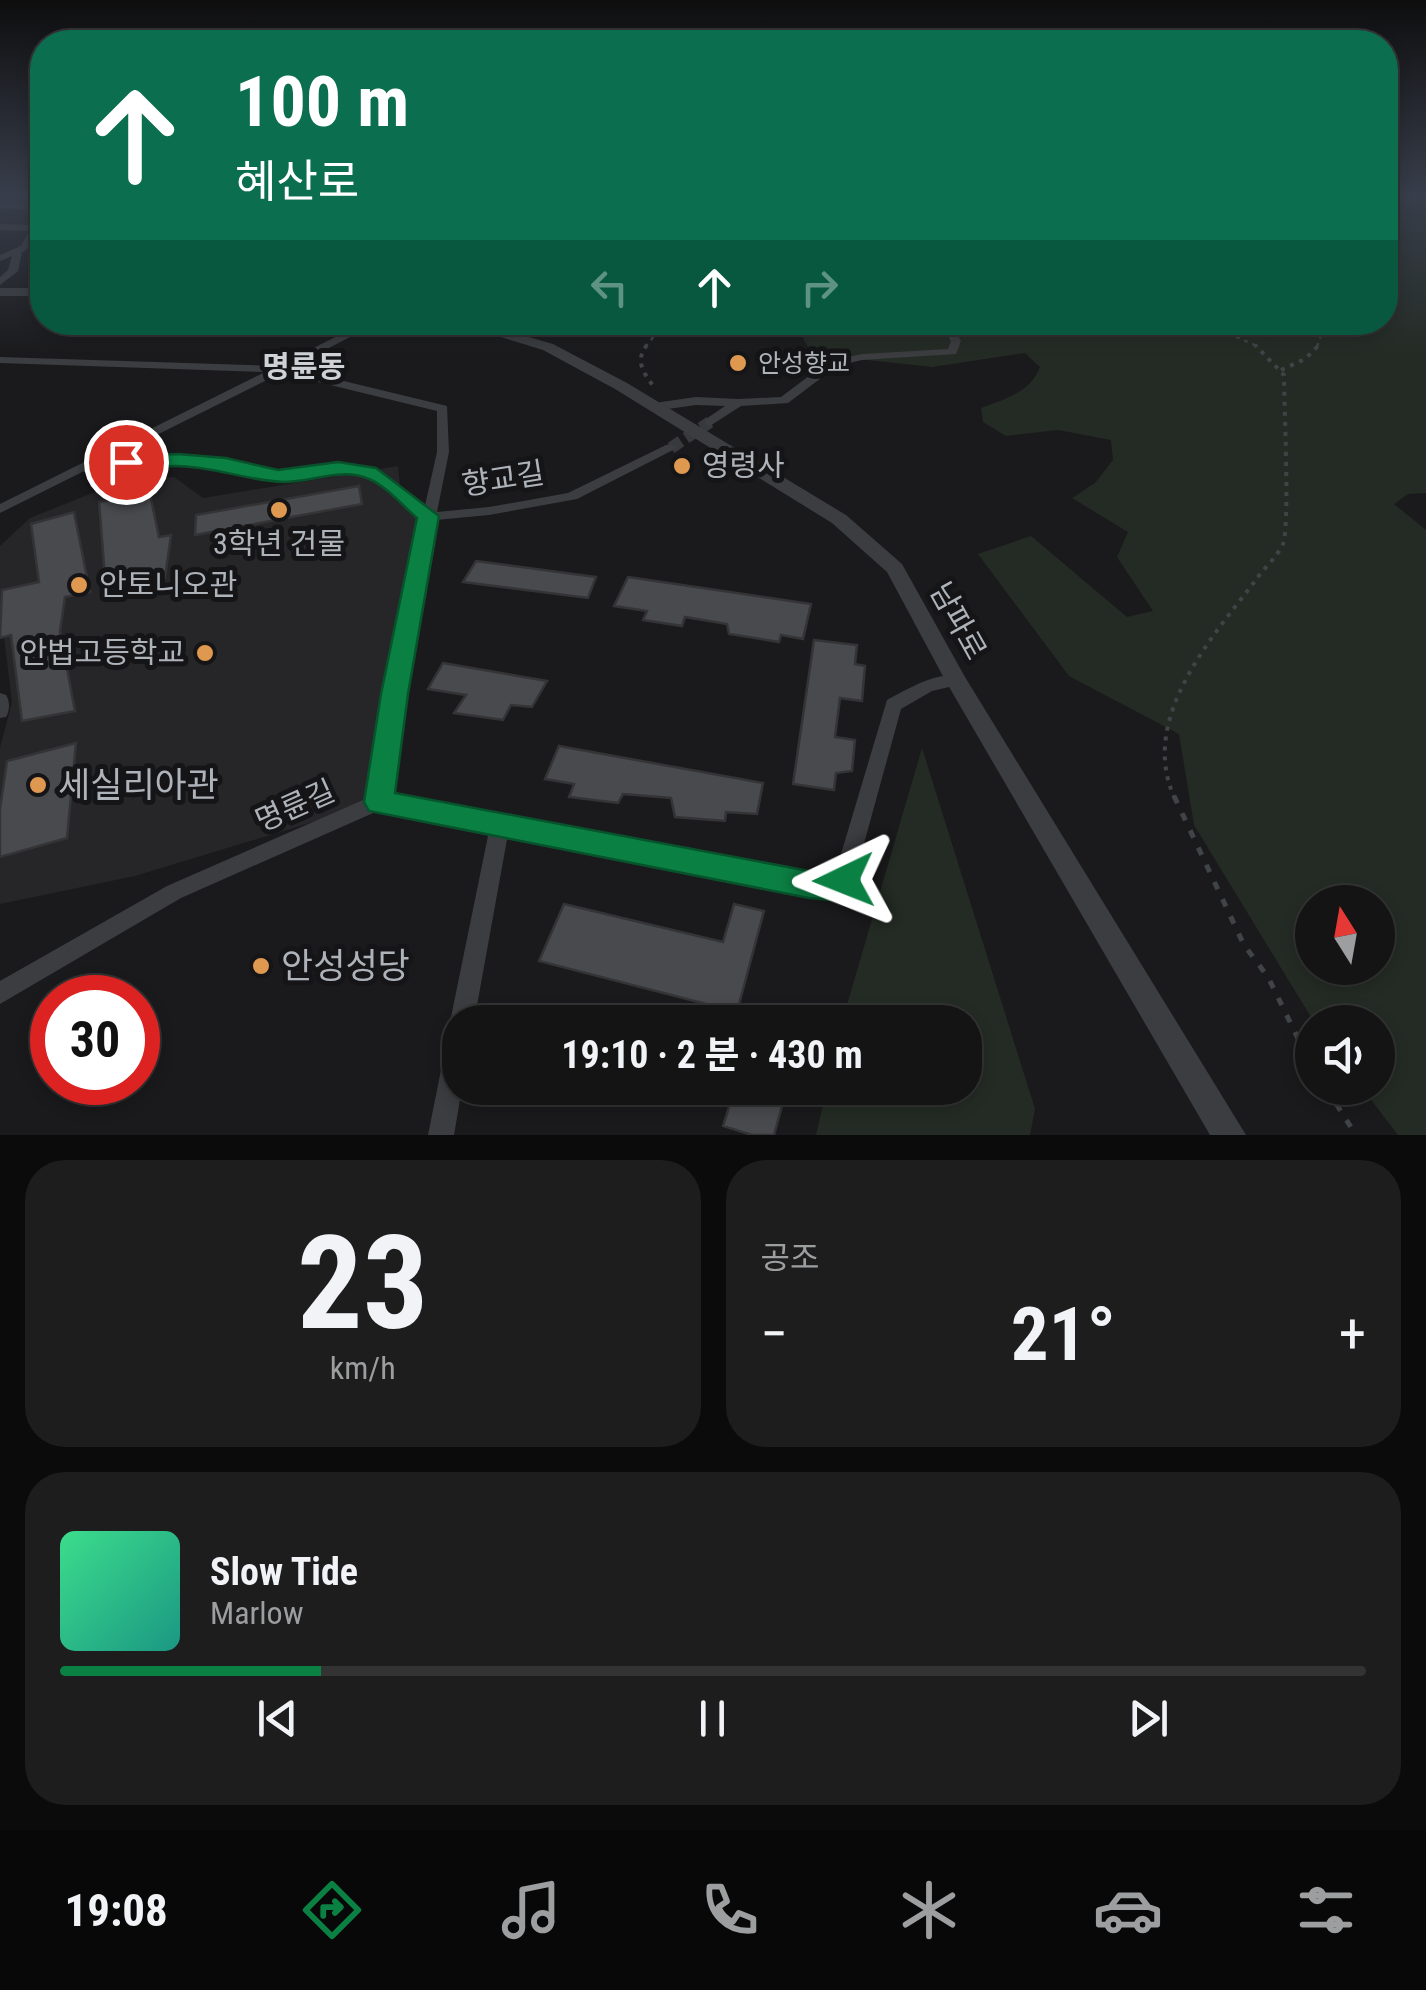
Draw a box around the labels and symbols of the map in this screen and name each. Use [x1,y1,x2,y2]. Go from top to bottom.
district label: 명륜동 [263,349,345,384]
place label: 안성향교 [758,349,850,378]
marker: 안성향교 [727,352,749,374]
pin [84,420,169,505]
place label: 영령사 [702,448,785,483]
street label: 향교길 [459,455,547,502]
marker: 영령사 [671,455,693,477]
marker: 3학년 건물 [268,499,290,521]
place label: 3학년 건물 [213,526,345,561]
place label: 안토니오관 [99,567,237,602]
marker: 안토니오관 [68,574,90,596]
street label: 남파로 [923,576,994,665]
place label: 안법고등학교 [19,635,185,670]
marker: 안법고등학교 [194,642,216,664]
place label: 세실리아관 [58,765,219,806]
street label: 명륜길 [250,773,340,838]
marker: 세실리아관 [27,774,49,796]
position arrow [792,828,896,932]
north arrow [1295,885,1395,985]
place label: 안성성당 [281,946,410,987]
marker: 안성성당 [250,955,272,977]
speed limit sign: 30 [30,975,160,1105]

